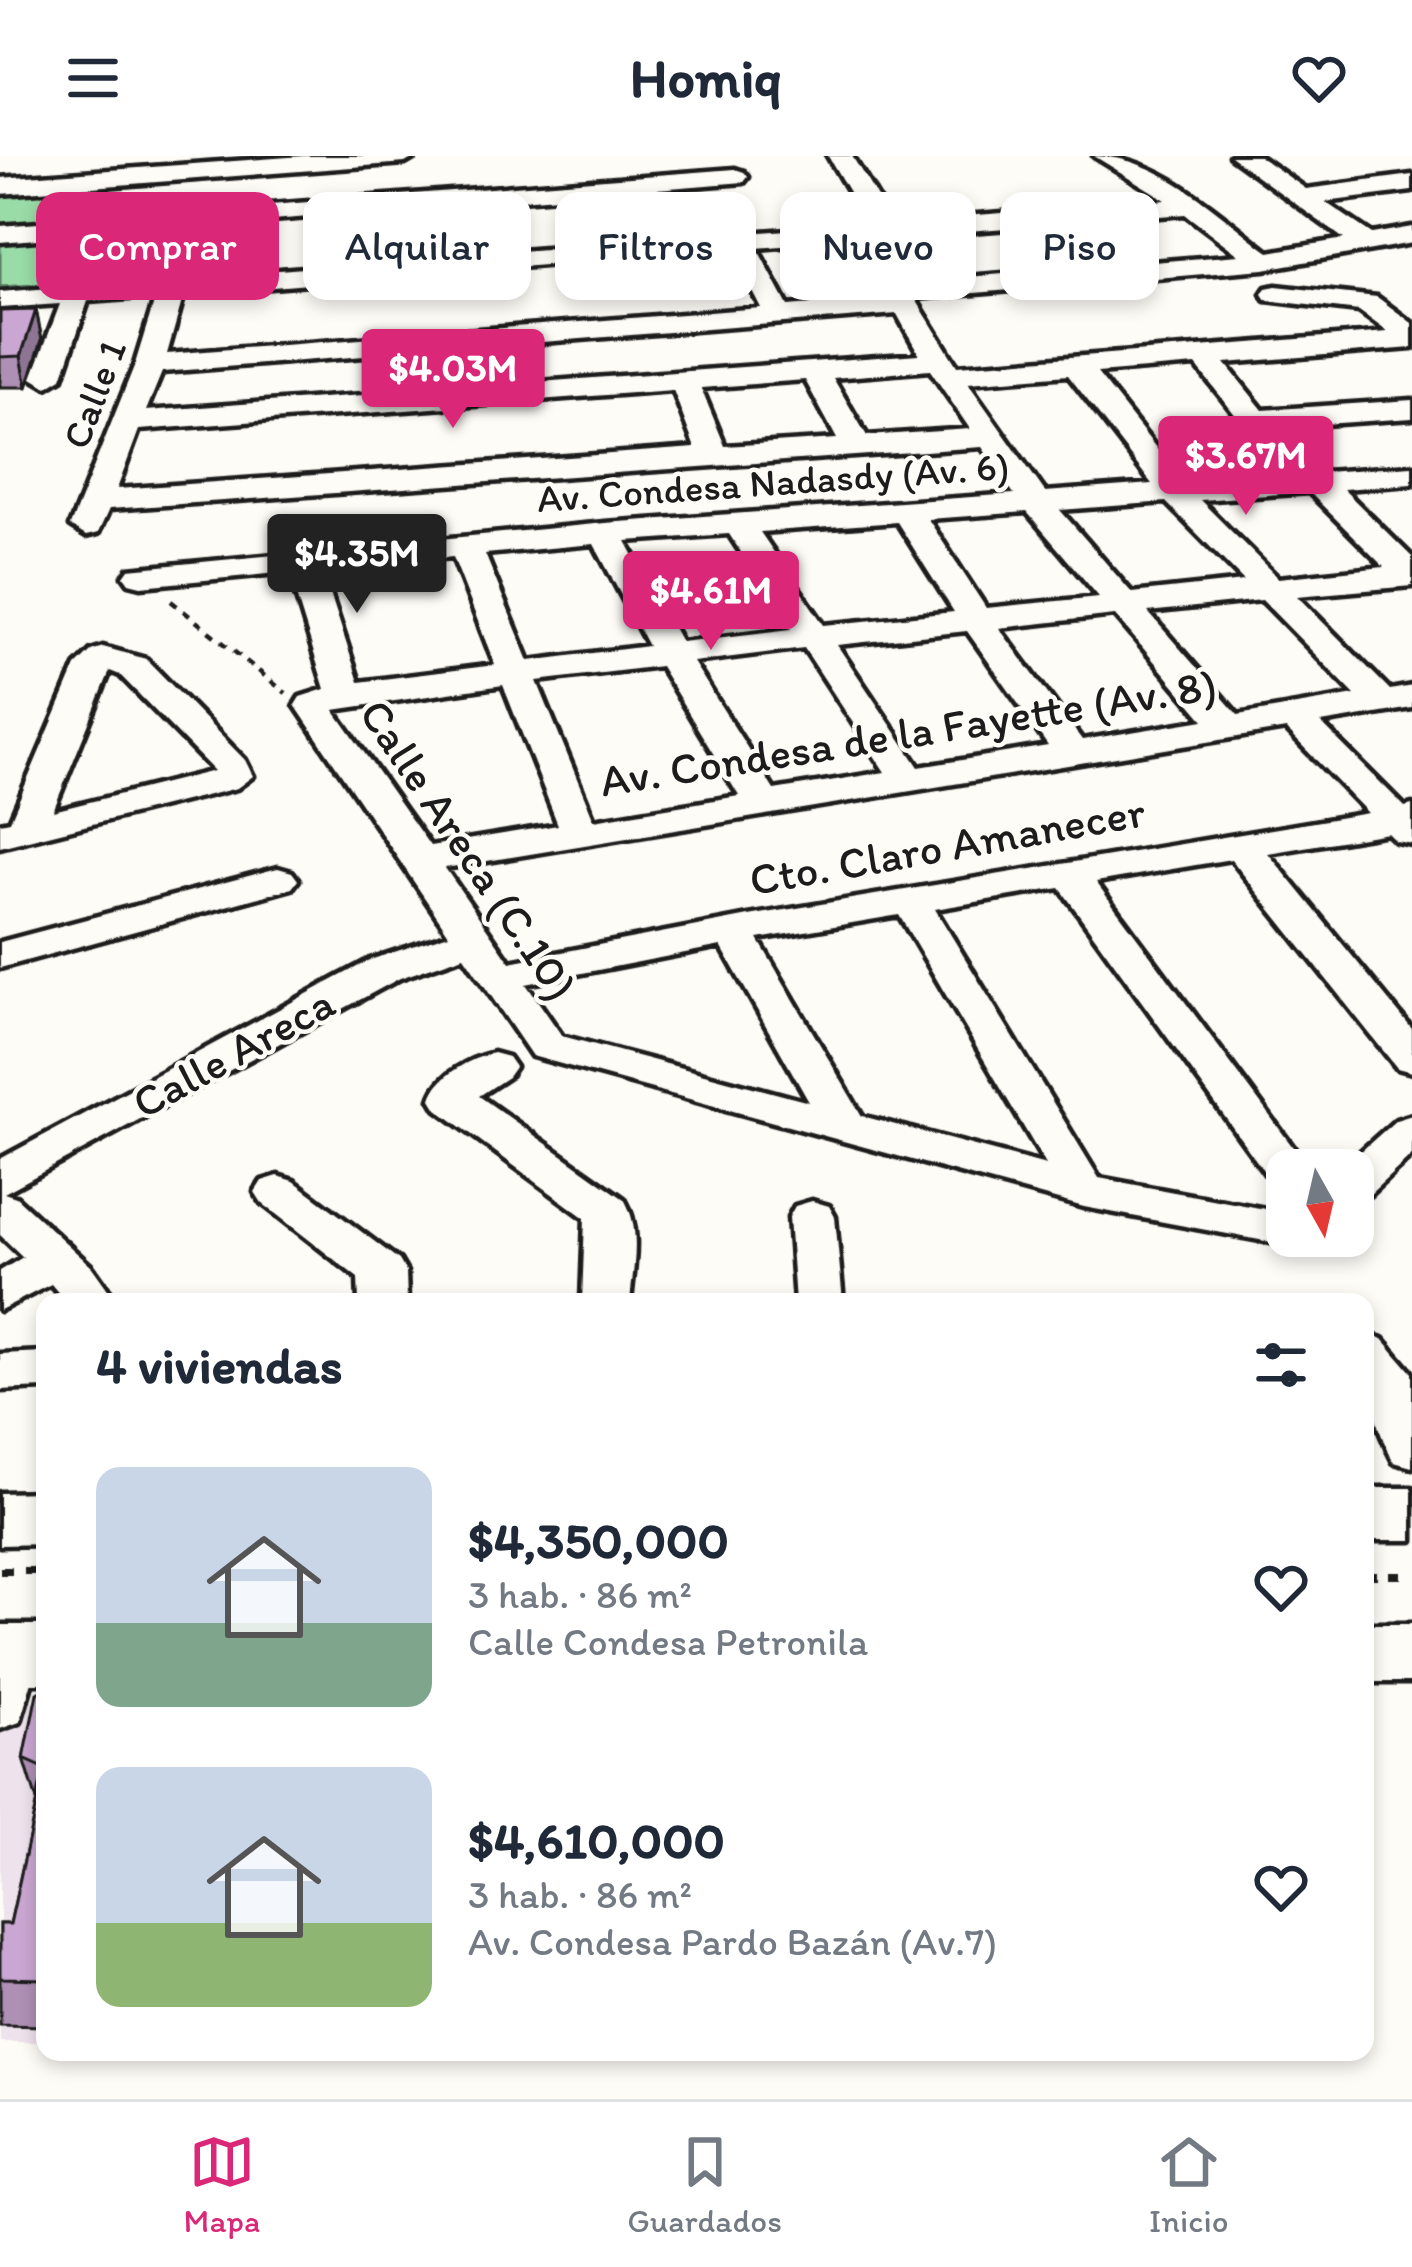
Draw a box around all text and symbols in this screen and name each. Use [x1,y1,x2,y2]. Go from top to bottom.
icon: menu [60,45,126,111]
icon: heart [1286,45,1352,111]
text: Homiq [630,46,782,111]
chip: Comprar [36,192,279,300]
chip: Alquilar [303,192,531,300]
chip: Filtros [555,192,756,300]
chip: Nuevo [780,192,976,300]
chip: Piso [1000,192,1159,300]
pin: $4.03M [355,329,551,431]
street label: Calle 1 [52,333,136,455]
text: $4.03M [389,344,517,391]
pin: $3.67M [1148,416,1344,518]
text: $3.67M [1185,431,1307,478]
street label: Av. Condesa Nadasdy (Av. 6) [535,442,1011,522]
pin: $4.35M [259,514,455,616]
text: $4.35M [294,529,420,576]
pin: $4.61M [613,551,809,653]
text: $4.61M [650,566,772,613]
street label: Av. Condesa de la Fayette (Av. 8) [596,657,1220,807]
street label: Calle Areca (C.10) [349,689,589,1009]
street label: Cto. Claro Amanecer [745,784,1149,906]
street label: Calle Areca [123,975,343,1129]
north arrow [1266,1149,1374,1257]
map controls [1266,1149,1374,1257]
icon: filters [1248,1332,1314,1398]
text: 4 viviendas [96,1335,342,1396]
text: $4,350,000 [468,1510,729,1571]
icon: home [192,1515,336,1659]
icon: heart [1248,1554,1314,1620]
text: 3 hab. · 86 m² [468,1571,692,1618]
text: Calle Condesa Petronila [468,1618,868,1665]
text: $4,610,000 [468,1810,725,1871]
icon: home [192,1815,336,1959]
icon: heart [1248,1854,1314,1920]
text: 3 hab. · 86 m² [468,1871,692,1918]
text: Av. Condesa Pardo Bazán (Av.7) [468,1918,997,1965]
tab: Mapa [183,2129,260,2240]
tab: Guardados [627,2129,782,2240]
tab: Inicio [1149,2129,1229,2240]

